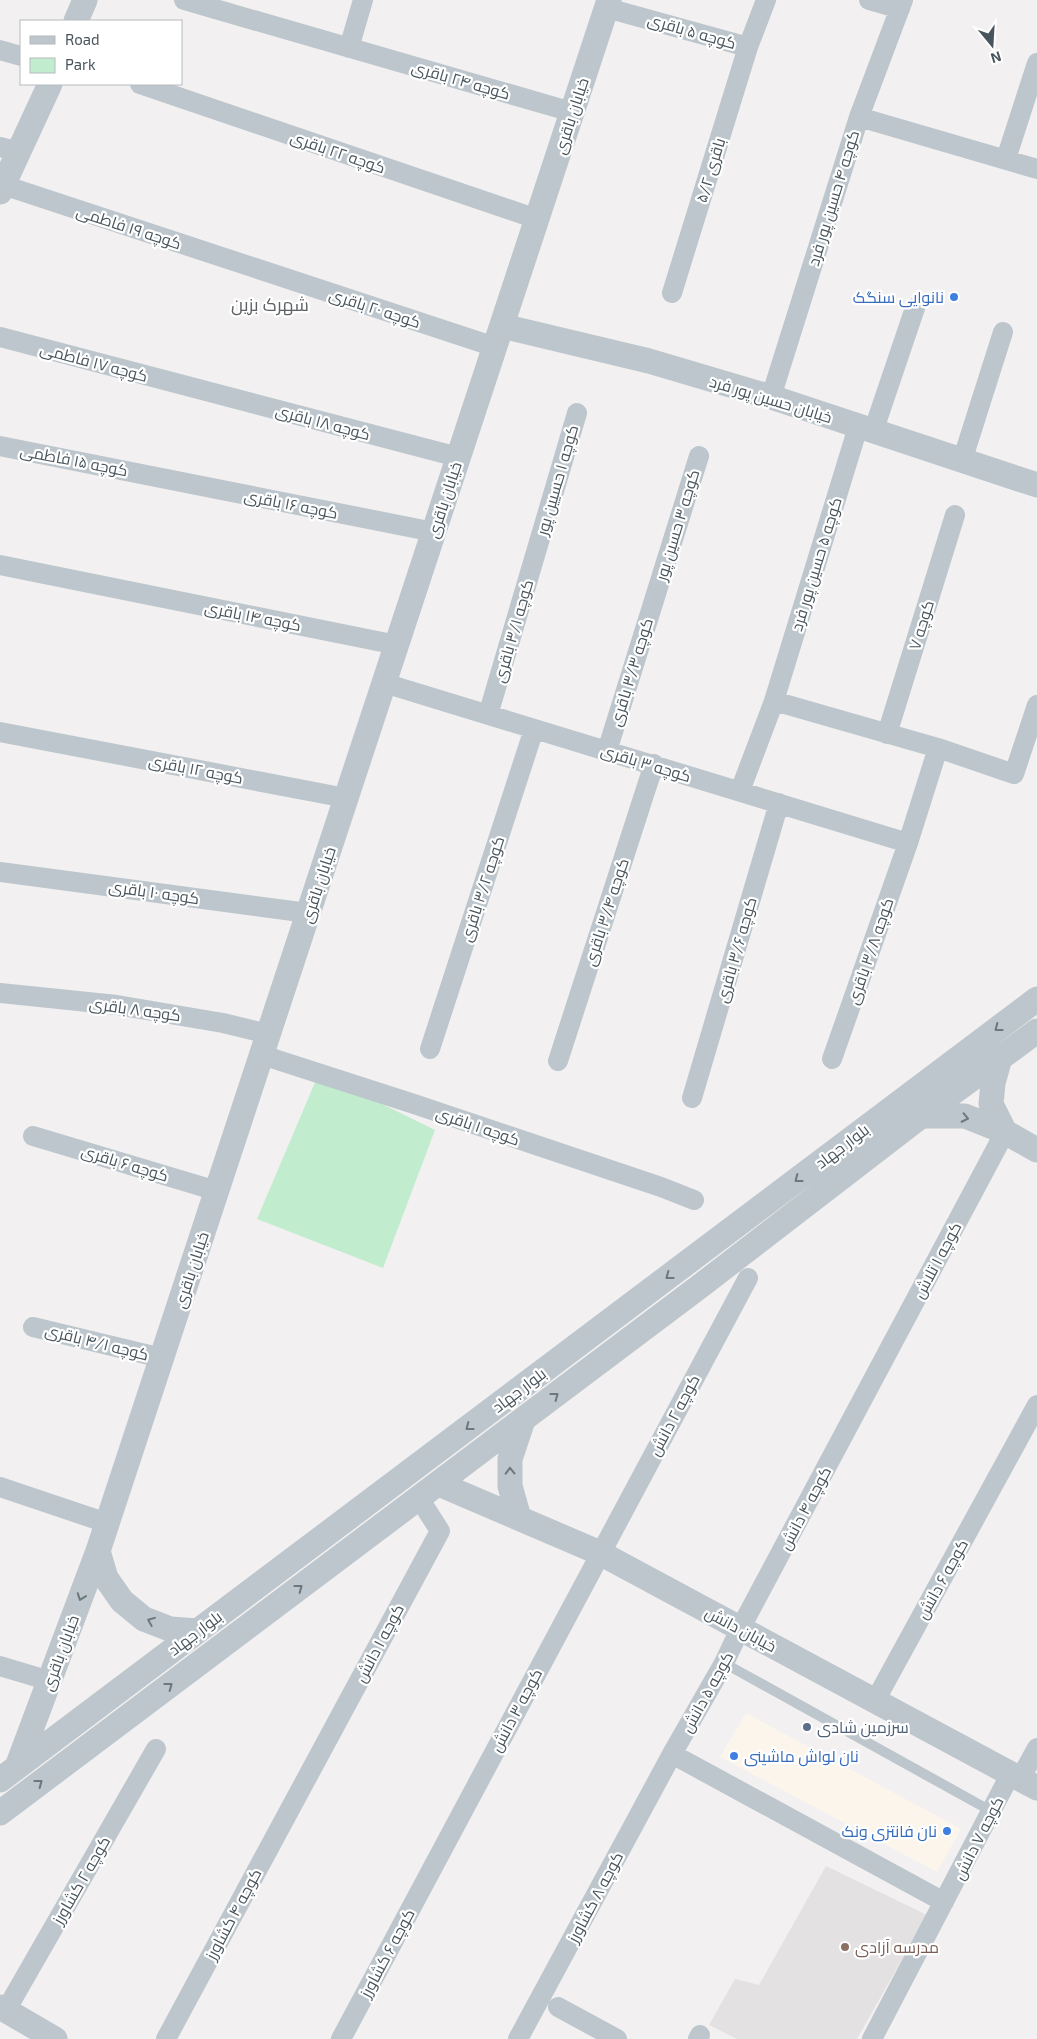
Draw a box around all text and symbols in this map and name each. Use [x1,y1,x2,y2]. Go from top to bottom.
street label: کوچه ۵ باقری [645,9,739,55]
legend [20,20,182,85]
north arrow [967,20,1017,70]
text: Road [65,30,100,48]
text: N [989,48,1004,67]
text: Park [65,55,96,73]
street label: کوچه ۲۴ باقری [409,56,513,106]
street label: خیابان باقری [549,75,594,157]
street label: کوچه ۲۲ باقری [287,126,388,180]
street label: کوچه ۴ حسین پور فرد [803,128,865,269]
street label: باقری ۵/۲ [691,135,730,205]
street label: کوچه ۱۹ فاطمی [73,201,184,255]
street label: کوچه ۲۰ باقری [326,284,423,334]
place label: نانوایی سنگک [853,287,944,308]
marker: نانوایی سنگک [948,291,960,303]
district label: شهرک بزین [231,293,309,316]
street label: کوچه ۱۷ فاطمی [37,338,150,388]
street label: خیابان حسین پور فرد [707,371,835,429]
street label: کوچه ۱۸ باقری [273,400,373,446]
street label: کوچه ۱ حسیین پور [531,422,584,539]
street label: کوچه ۱۵ فاطمی [18,440,130,482]
street label: خیابان باقری [422,459,467,541]
street label: کوچه ۳ حسین پور [650,467,705,585]
street label: کوچه ۱۶ باقری [242,485,340,525]
street label: کوچه ۵ حسین پور فرد [786,495,848,634]
street label: کوچه ۳/۱ باقری [489,577,539,685]
street label: کوچه ۱۴ باقری [203,597,303,637]
street label: کوچه ۷ [904,598,940,653]
street label: کوچه ۳/۳ باقری [605,615,659,729]
street label: کوچه ۳ باقری [598,740,693,788]
street label: کوچه ۱۲ باقری [147,750,245,790]
street label: کوچه ۳/۲ باقری [456,834,510,945]
street label: خیابان باقری [296,844,341,926]
street label: کوچه ۳/۴ باقری [579,856,635,969]
street label: کوچه ۱۰ باقری [107,876,201,910]
street label: کوچه ۳/۶ باقری [711,895,763,1006]
street label: کوچه ۳/۸ باقری [842,895,899,1008]
street label: کوچه ۸ باقری [88,993,182,1027]
one-way arrow [994,1022,1004,1031]
street label: کوچه ۱ باقری [433,1102,523,1152]
one-way arrow [960,1112,969,1123]
street label: بلوار جهاد [811,1119,874,1174]
street label: کوچه ۶ باقری [78,1140,171,1188]
one-way arrow [795,1173,804,1181]
street label: کوچه ۱ تلاش [908,1218,967,1303]
street label: خیابان باقری [169,1229,214,1311]
one-way arrow [666,1271,675,1279]
street label: کوچه ۴/۱ باقری [43,1319,151,1366]
street label: بلوار جهاد [488,1363,551,1418]
street label: کوچه ۲ دانش [644,1371,706,1460]
one-way arrow [549,1394,558,1402]
one-way arrow [465,1421,475,1430]
street label: کوچه ۴ دانش [775,1463,837,1554]
one-way arrow [505,1467,515,1474]
street label: کوچه ۶ دانش [912,1535,974,1623]
one-way arrow [293,1585,303,1594]
one-way arrow [77,1592,87,1600]
street label: کوچه ۱ دانش [350,1600,410,1686]
street label: خیابان دانش [701,1602,780,1657]
street label: بلوار جهاد [164,1606,227,1661]
street label: خیابان باقری [37,1612,84,1694]
one-way arrow [147,1617,156,1628]
street label: کوچه ۵ دانش [677,1648,739,1737]
street label: کوچه ۳ دانش [486,1665,548,1756]
one-way arrow [163,1683,173,1692]
place label: سرزمین شادی [817,1717,909,1738]
marker: سرزمین شادی [801,1721,813,1733]
place label: نان لواش ماشينى [744,1746,859,1767]
marker: نان لواش ماشينى [728,1750,740,1762]
one-way arrow [33,1781,42,1789]
street label: کوچه ۷ دانش [948,1793,1009,1884]
place label: نان فانتزى ونک [842,1821,937,1842]
marker: نان فانتزى ونک [941,1825,953,1837]
street label: کوچه ۲ کشاورز [47,1832,116,1930]
street label: کوچه ۸ کشاورز [562,1848,629,1948]
street label: کوچه ۴ کشاورز [200,1865,267,1965]
street label: کوچه ۶ کشاورز [355,1905,421,2003]
place label: مدرسه آزادی [855,1937,939,1958]
marker: مدرسه آزادی [839,1941,851,1953]

